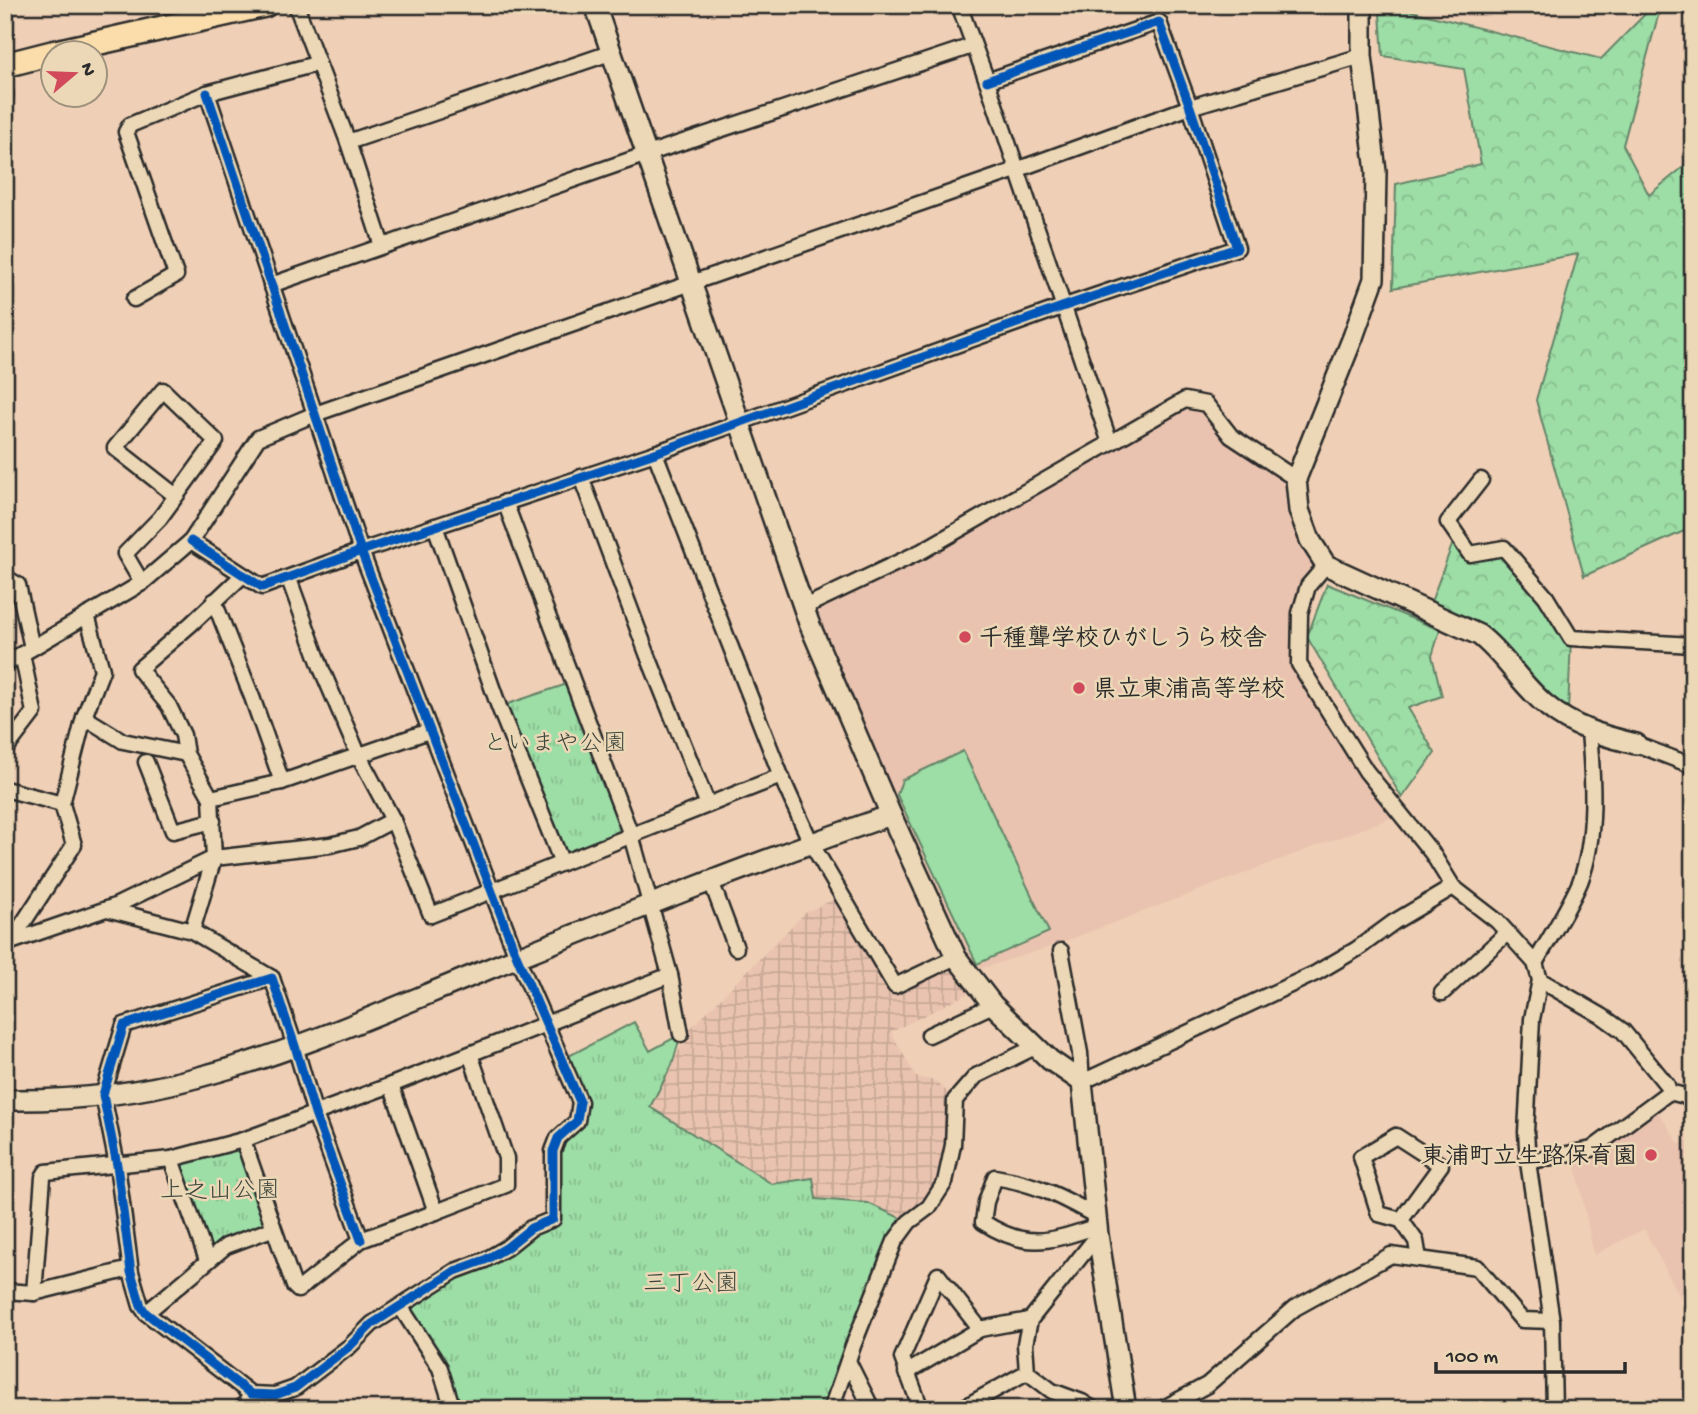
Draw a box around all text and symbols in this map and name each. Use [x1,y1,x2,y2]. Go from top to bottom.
north arrow [38,38,108,108]
text: N [74,60,100,79]
place label: 千種聾学校ひがしうら校舎 [979,625,1267,655]
marker: 千種聾学校ひがしうら校舎 [957,629,973,645]
place label: 県立東浦高等学校 [1093,676,1285,706]
marker: 県立東浦高等学校 [1071,680,1087,696]
park label: といまや公園 [483,731,627,760]
place label: 東浦町立生路保育園 [1421,1142,1637,1173]
marker: 東浦町立生路保育園 [1643,1147,1659,1163]
park label: 上之山公園 [160,1178,280,1207]
park label: 三丁公園 [643,1271,739,1300]
scale bar [1436,1330,1624,1374]
text: 100 m [1445,1346,1498,1371]

